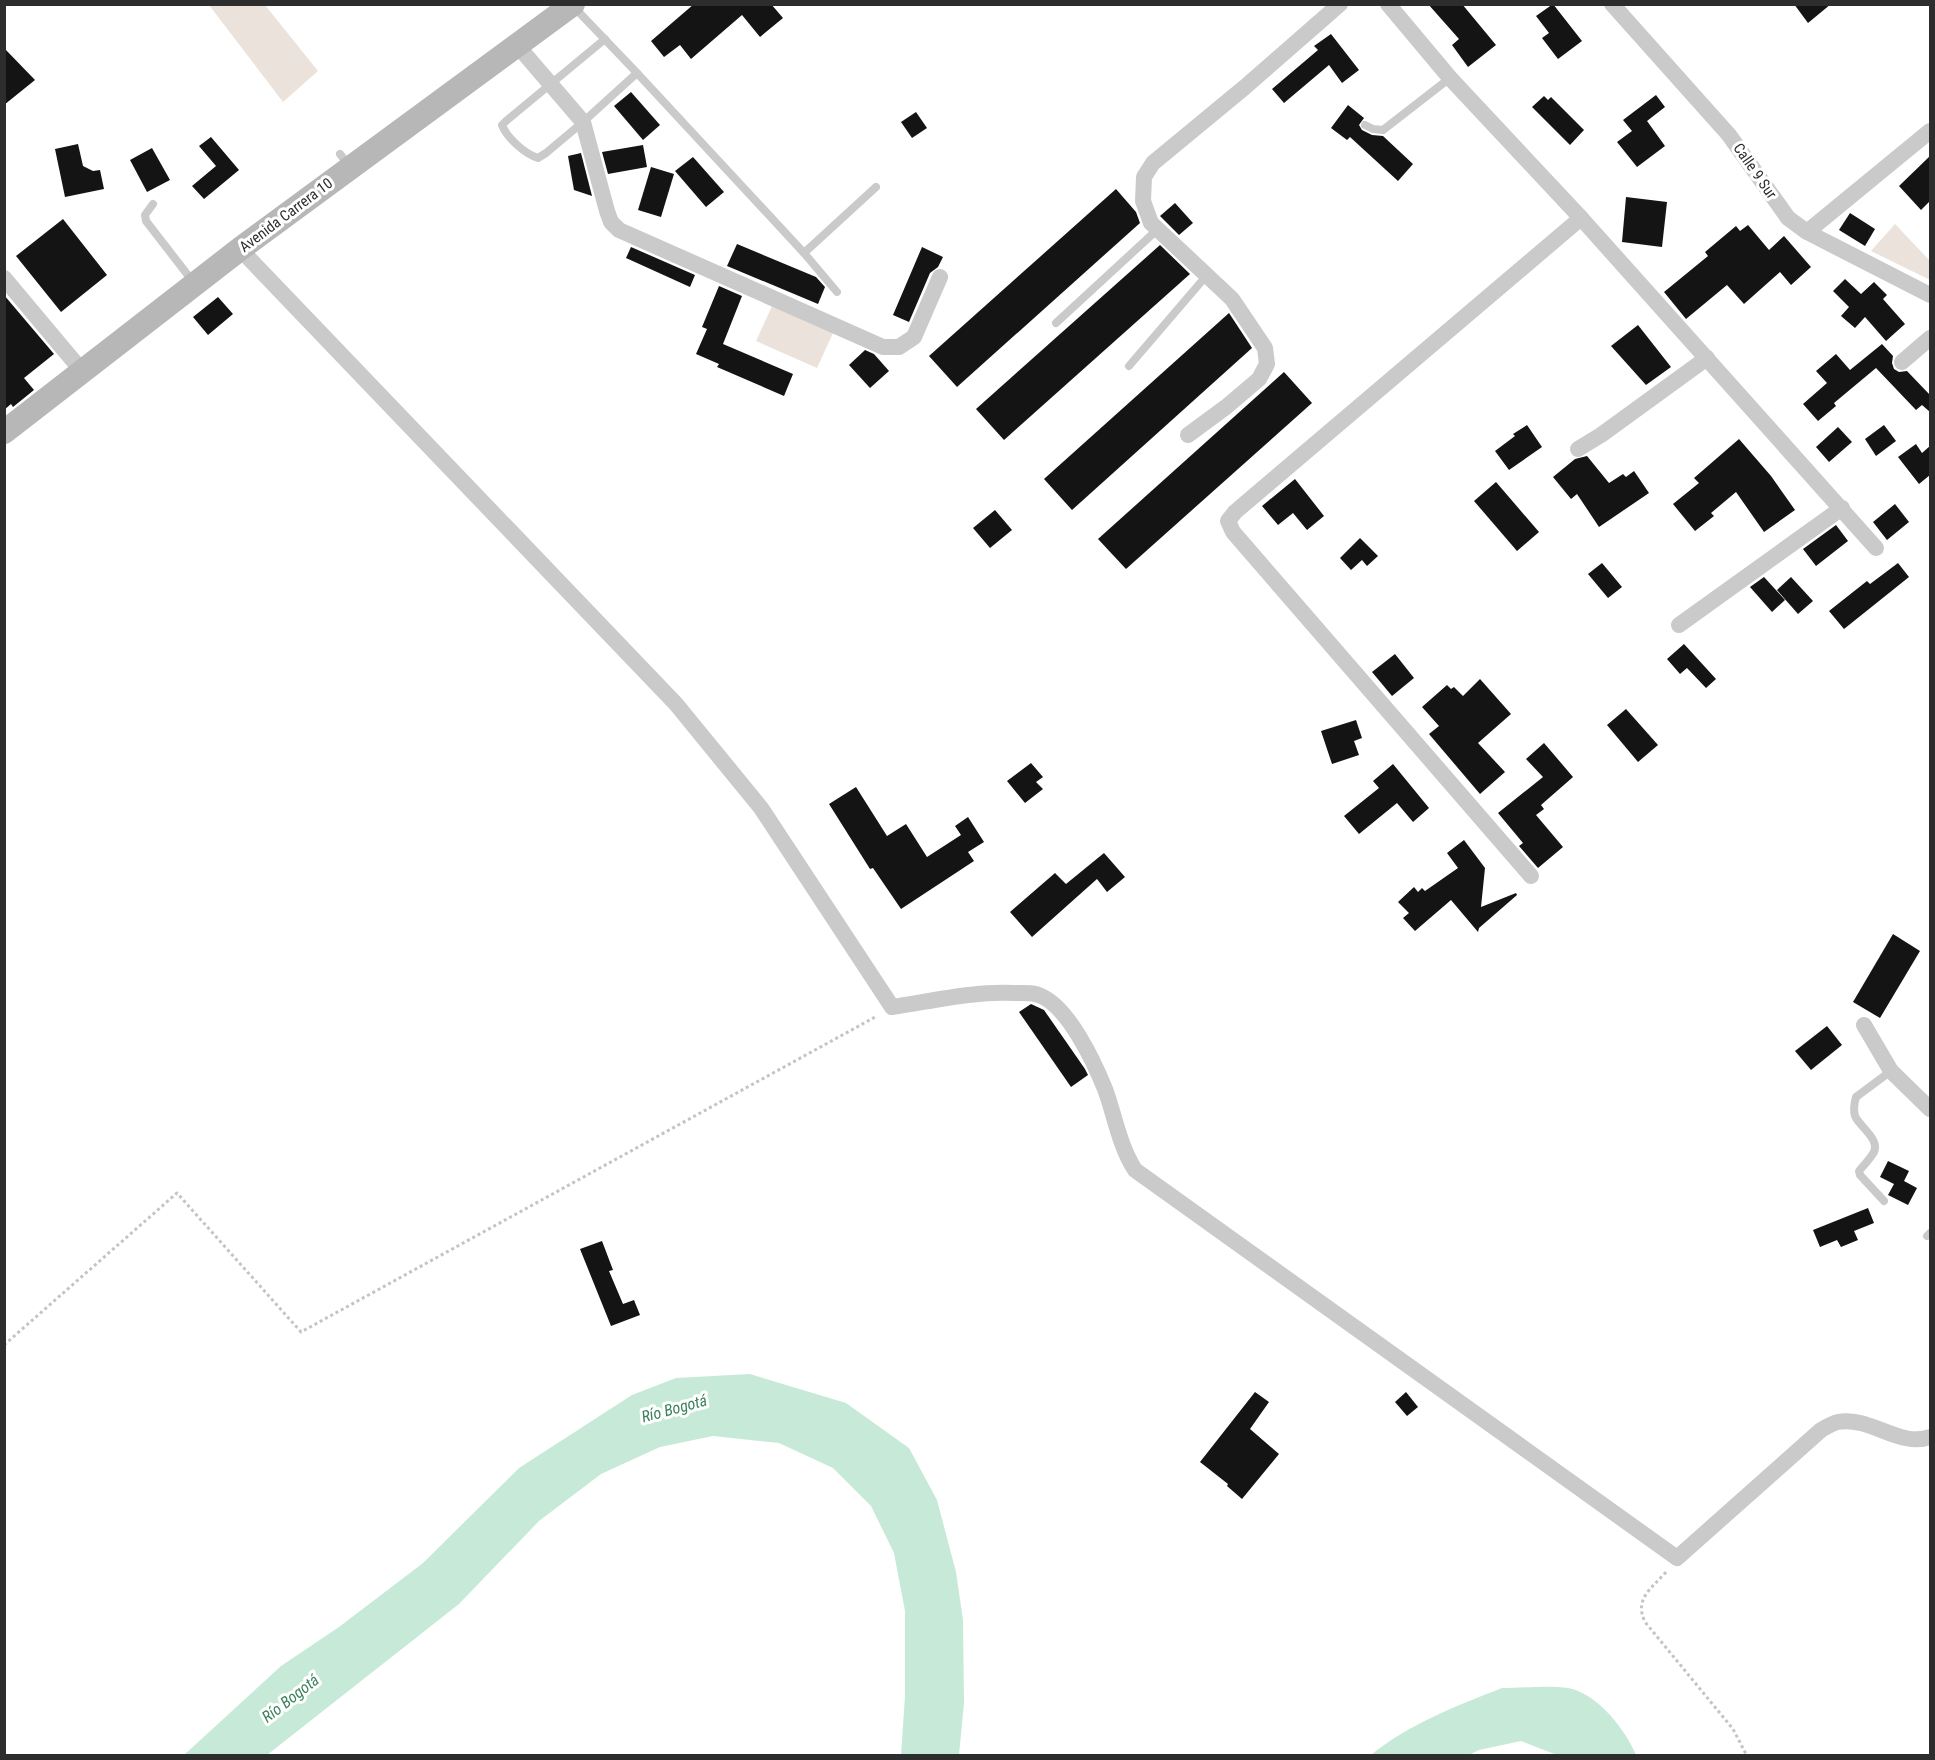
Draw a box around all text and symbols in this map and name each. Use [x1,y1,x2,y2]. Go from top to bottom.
street label: Calle 9 Sur [1729,140,1781,203]
street label: Avenida Carrera 10 [236,174,336,256]
water label: Río Bogotá [639,1390,710,1426]
water label: Río Bogotá [258,1670,323,1727]

